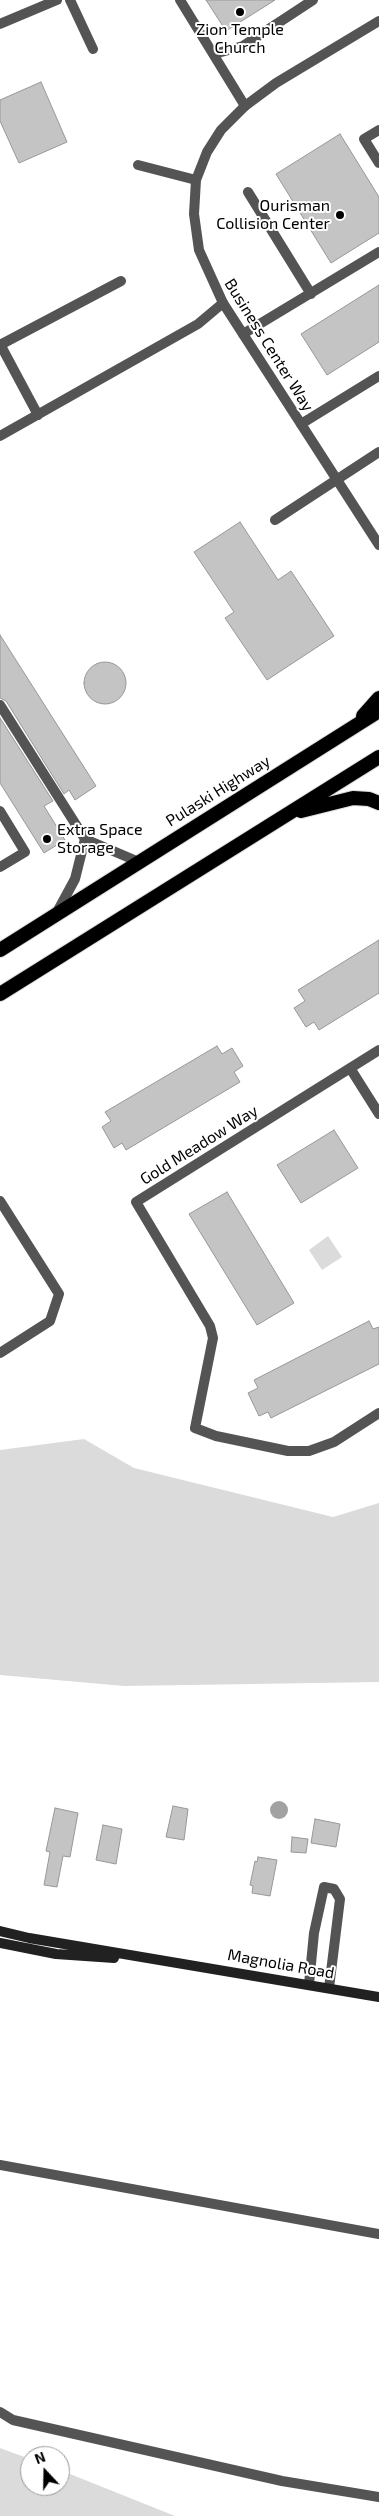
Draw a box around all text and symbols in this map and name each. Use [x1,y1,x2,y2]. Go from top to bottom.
marker: Zion Temple Church [234,6,246,18]
place label: Zion Temple Church [196,20,284,58]
place label: Ourisman Collision Center [216,196,330,234]
marker: Ourisman Collision Center [334,209,346,221]
street label: Business Center Way [220,275,318,415]
street label: Pulaski Highway [162,751,274,831]
place label: Extra Space Storage [57,820,143,858]
marker: Extra Space Storage [41,833,53,845]
street label: Gold Meadow Way [137,1101,261,1189]
street label: Magnolia Road [226,1945,336,1983]
north arrow [20,2446,70,2496]
text: N [32,2448,48,2467]

